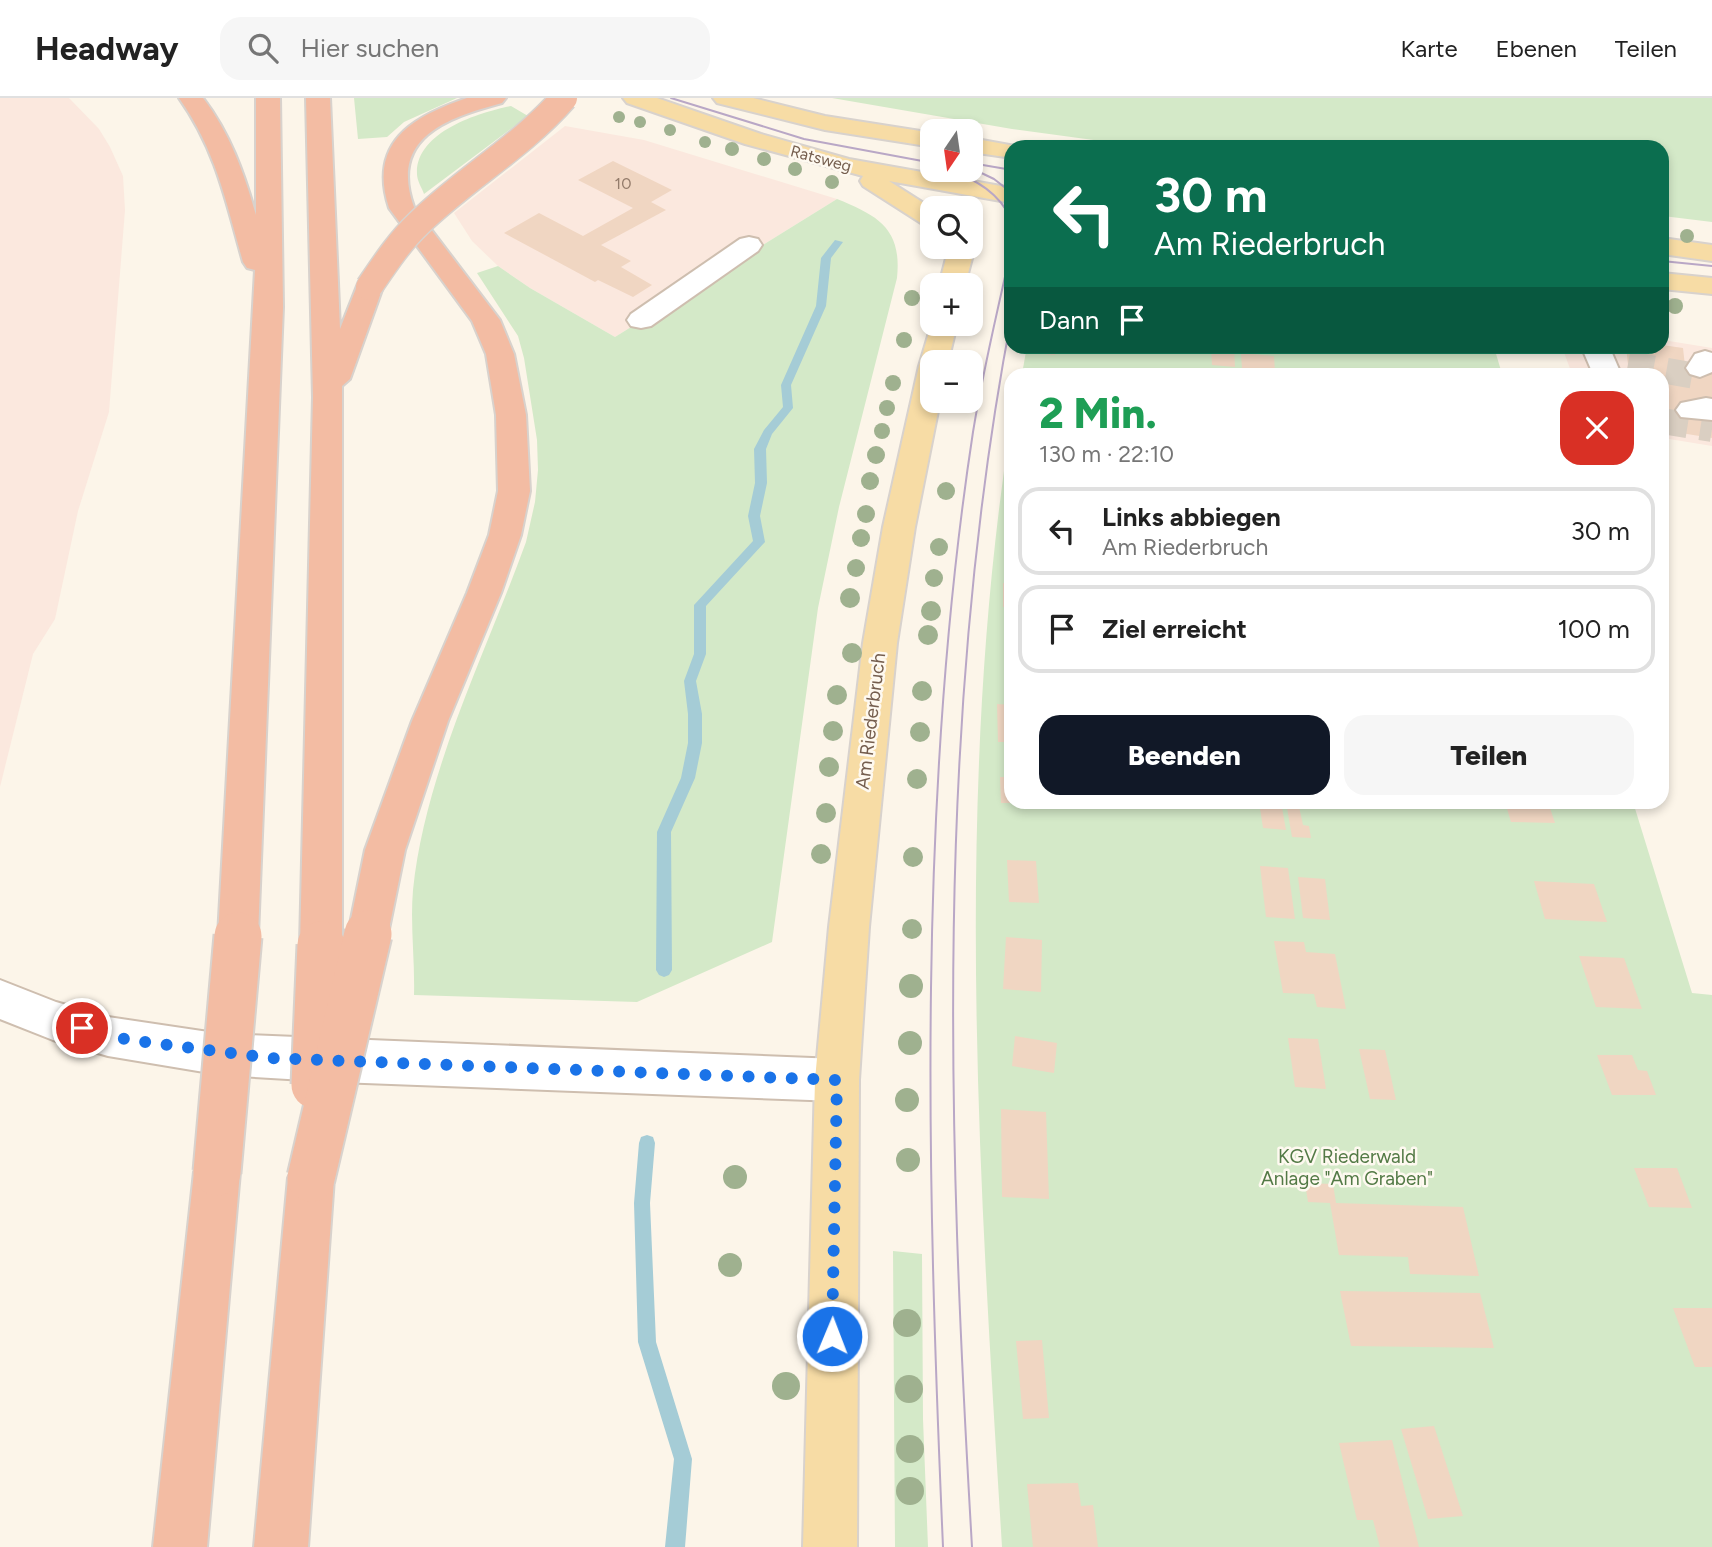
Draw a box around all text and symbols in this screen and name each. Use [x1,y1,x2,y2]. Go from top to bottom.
search box [220,17,710,80]
text: Headway [35,29,178,68]
icon: search [244,29,282,67]
text: Hier suchen [300,32,439,64]
text: Karte [1401,34,1458,63]
text: Ebenen [1496,34,1577,63]
text: Teilen [1615,34,1677,63]
north arrow [920,119,984,182]
map controls [920,119,983,413]
street label: Ratsweg [788,141,853,176]
text: 30 m [1154,165,1267,224]
icon: left [1039,168,1130,259]
house number: 10 [615,174,631,193]
button: search [920,196,983,259]
text: Am Riederbruch [1154,225,1385,263]
button: + [920,273,983,336]
icon: arrive [1113,301,1151,339]
text: Dann [1039,304,1099,336]
button: − [920,350,983,413]
text: 2 Min. [1039,388,1157,439]
button: close [1560,391,1634,465]
text: 130 m · 22:10 [1039,440,1174,468]
text: Links abbiegen [1102,501,1281,533]
icon: left [1043,512,1081,550]
text: 30 m [1571,515,1630,547]
text: Am Riederbruch [1102,533,1268,561]
icon: arrive [1043,610,1081,648]
text: Ziel erreicht [1102,613,1247,645]
text: 100 m [1557,613,1630,645]
street label: Am Riederbruch [851,651,890,791]
button: Beenden [1039,715,1330,795]
button: Teilen [1344,715,1634,795]
pin [52,998,112,1058]
icon: arrive [63,1009,101,1047]
park label: KGV Riederwald Anlage "Am Graben" [1261,1145,1433,1190]
position arrow [795,1299,869,1373]

